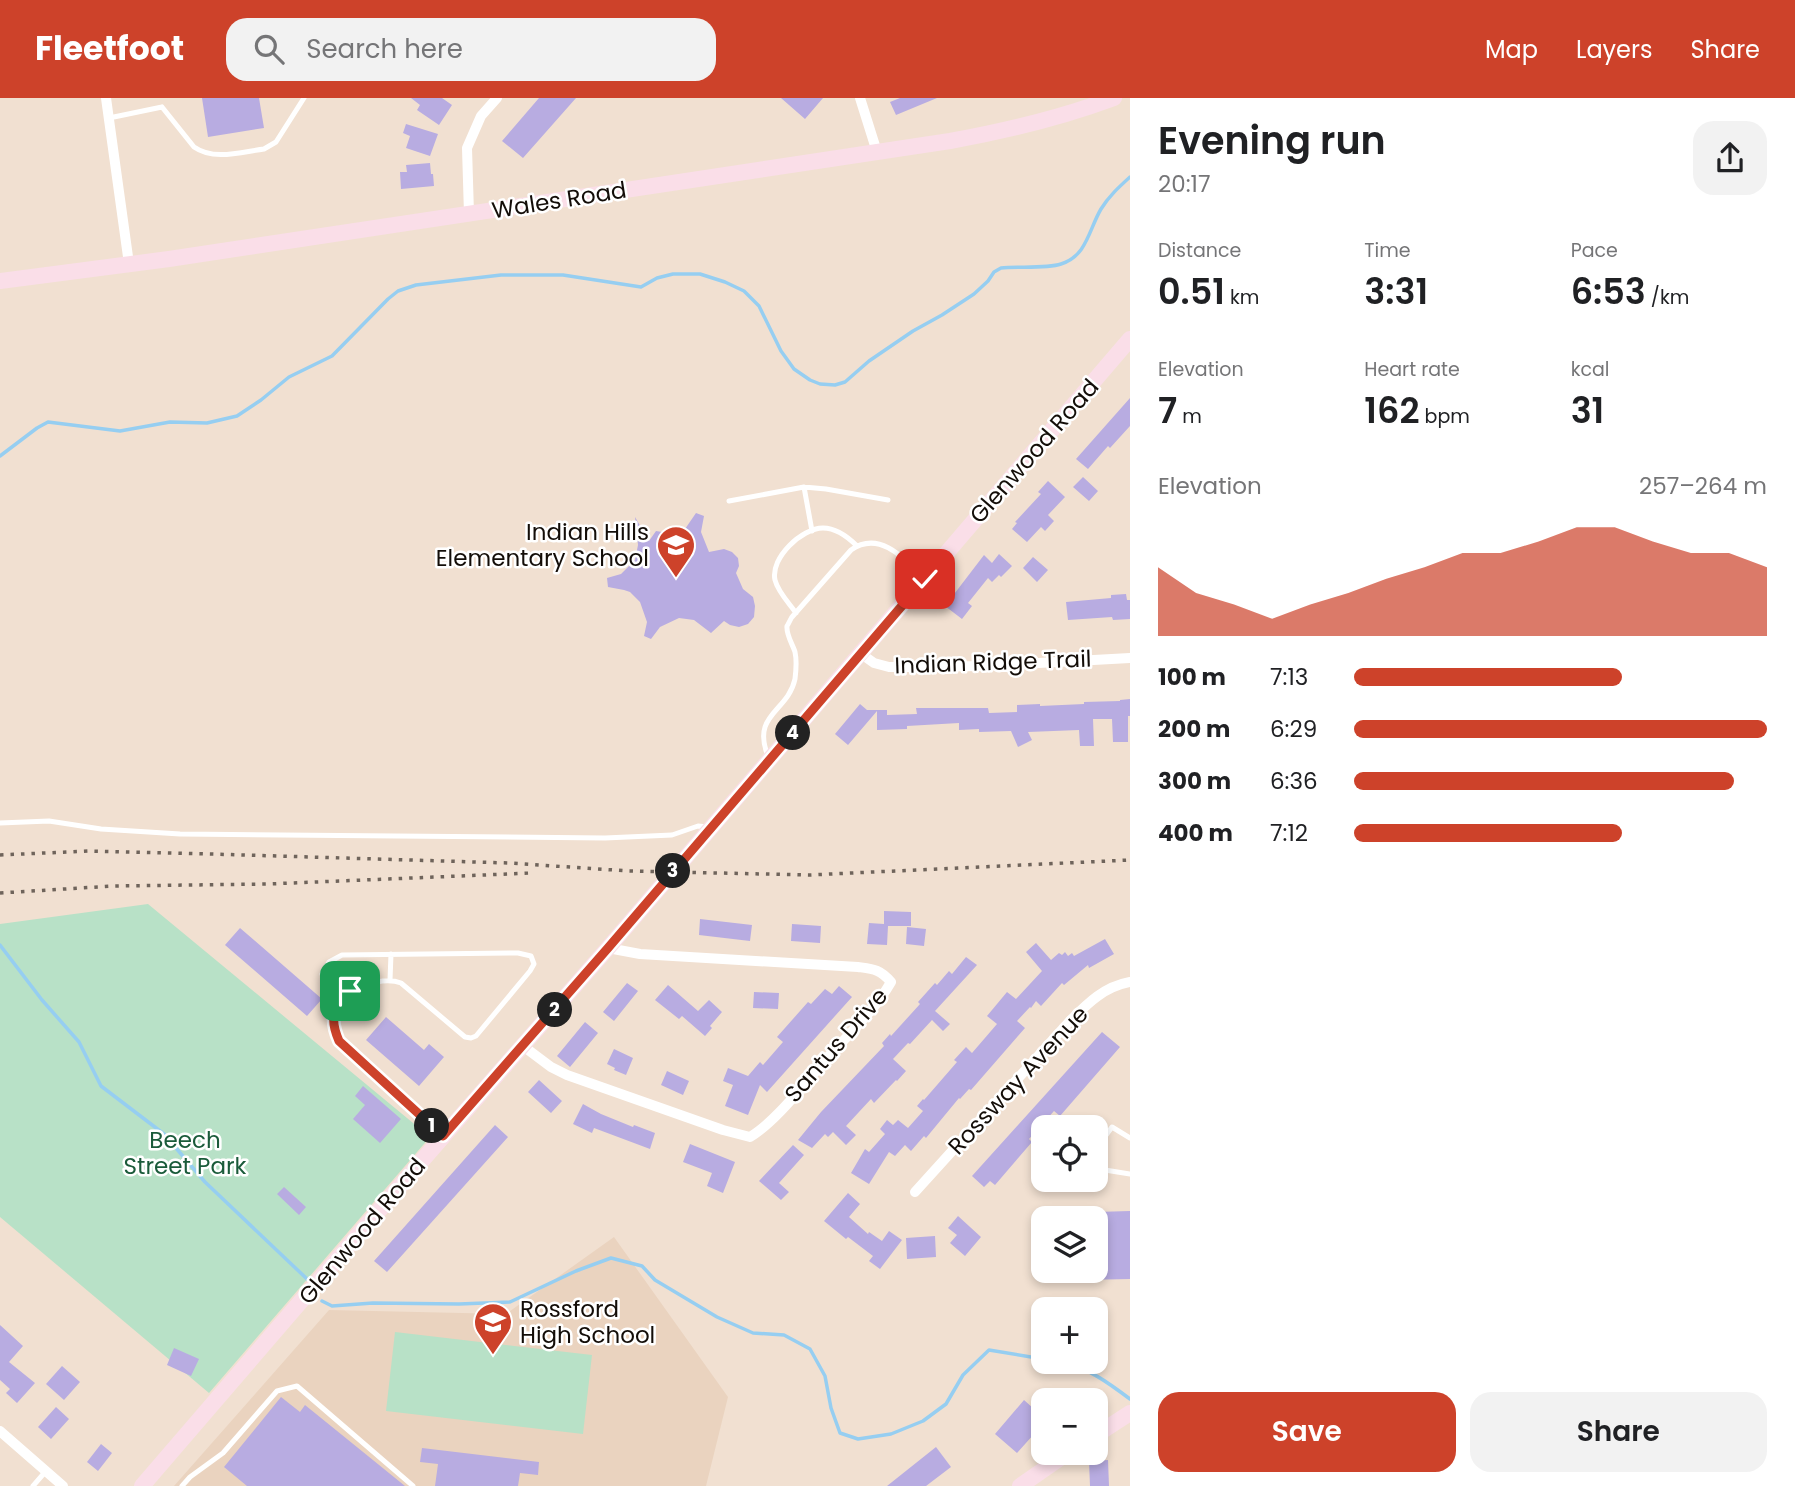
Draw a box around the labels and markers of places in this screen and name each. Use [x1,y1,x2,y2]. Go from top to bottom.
place label: Indian Hills Elementary School [436,516,649,574]
school or university icon: Indian Hills Elementary School [655,524,697,579]
pin [895,549,955,609]
pin: 4 [776,716,810,750]
pin: 3 [656,854,690,888]
pin [320,961,380,1021]
pin: 2 [538,992,572,1028]
pin: 1 [414,1108,450,1144]
place label: Rossford High School [520,1293,655,1351]
school or university icon: Rossford High School [472,1301,514,1356]

